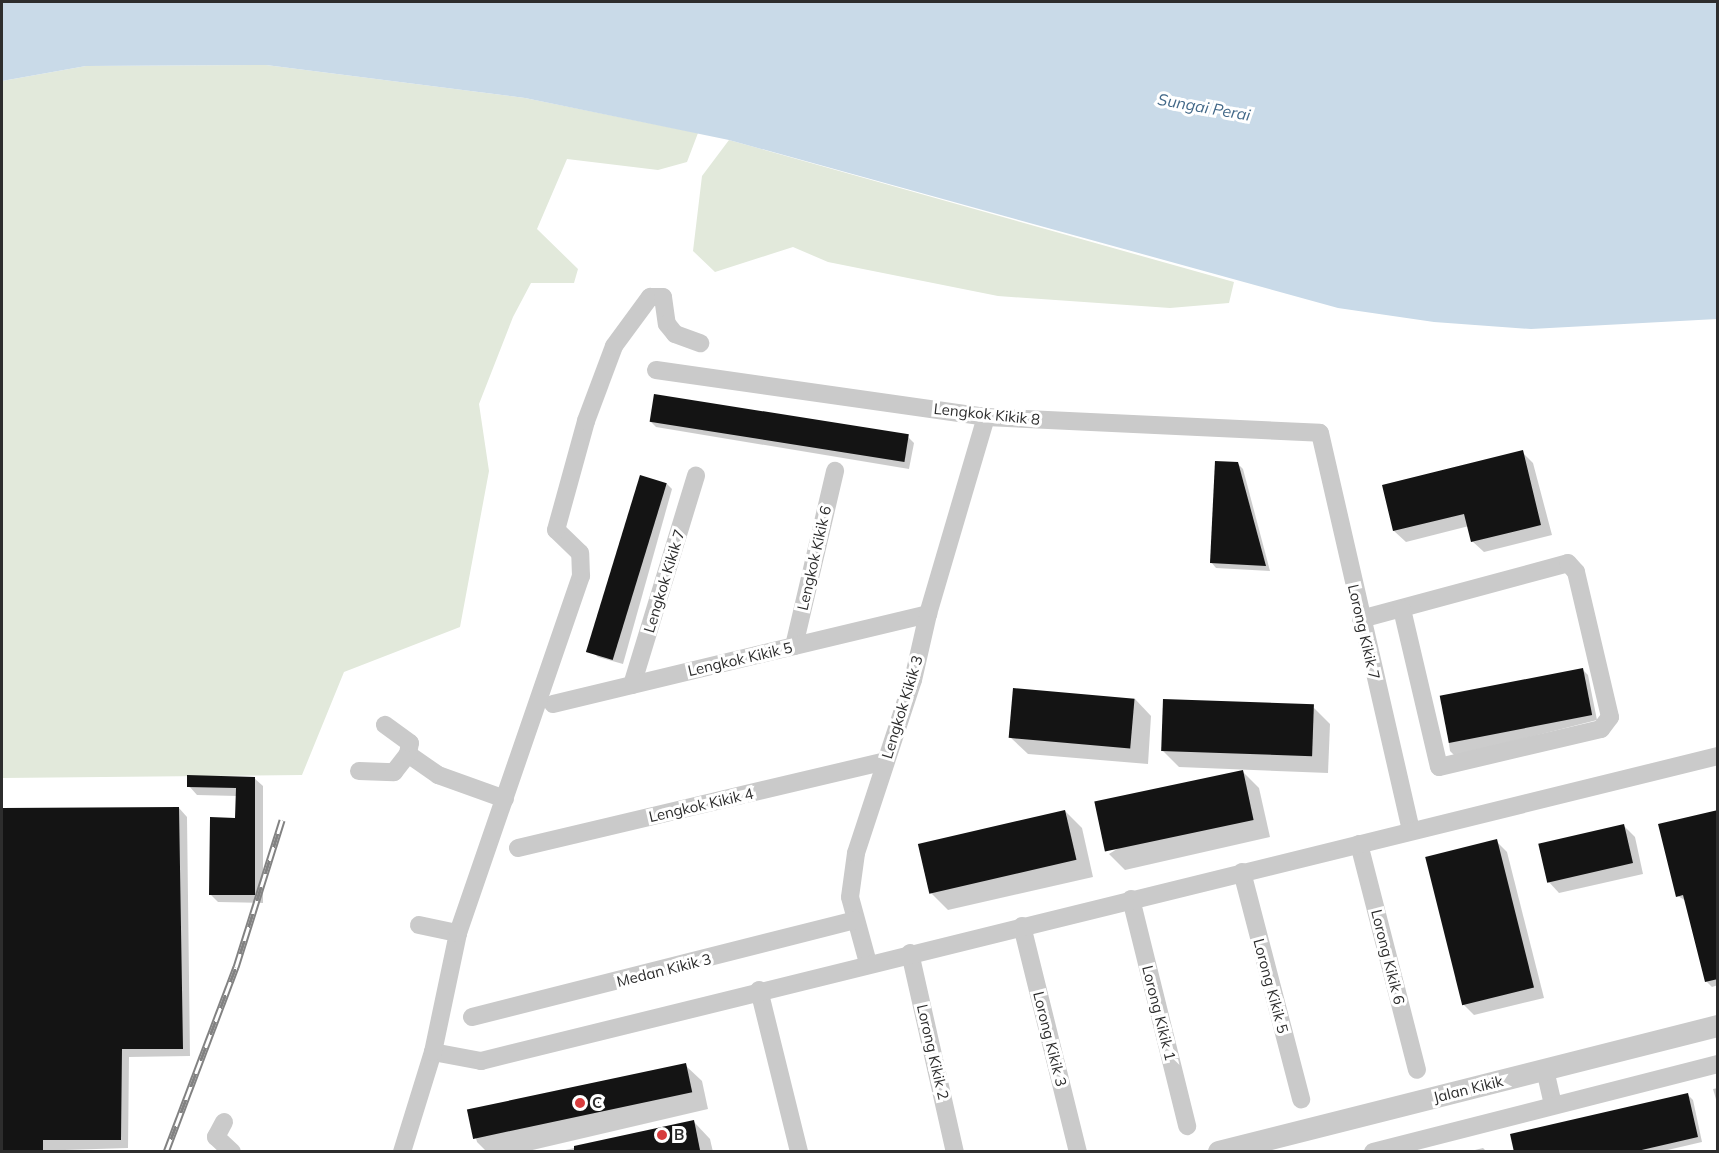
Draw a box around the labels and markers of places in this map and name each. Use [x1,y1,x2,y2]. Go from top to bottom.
place label: C [592,1094,602,1112]
marker: C [573,1096,587,1110]
place label: B [674,1126,684,1144]
marker: B [655,1128,669,1142]

